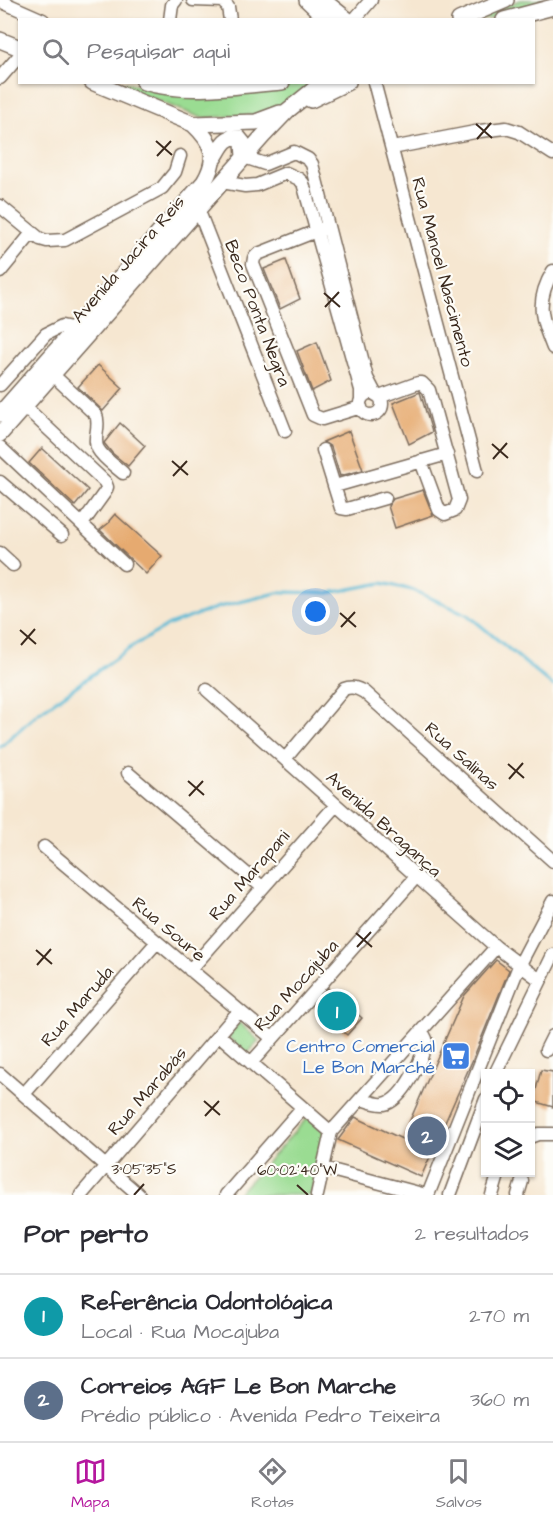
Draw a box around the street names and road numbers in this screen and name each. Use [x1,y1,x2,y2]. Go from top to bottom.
street label: Rua Manoel Nascimento [405,175,480,370]
street label: Avenida Jacira Reis [66,190,191,328]
street label: Beco Ponta Negra [217,236,297,390]
street label: Rua Salinas [419,716,504,796]
street label: Avenida Bragança [320,766,447,884]
street label: Rua Marapani [203,825,296,926]
street label: Rua Soure [127,891,211,968]
street label: Rua Mocajuba [248,934,344,1037]
street label: Rua Maruda [35,960,120,1052]
street label: Rua Marabás [102,1042,193,1141]

